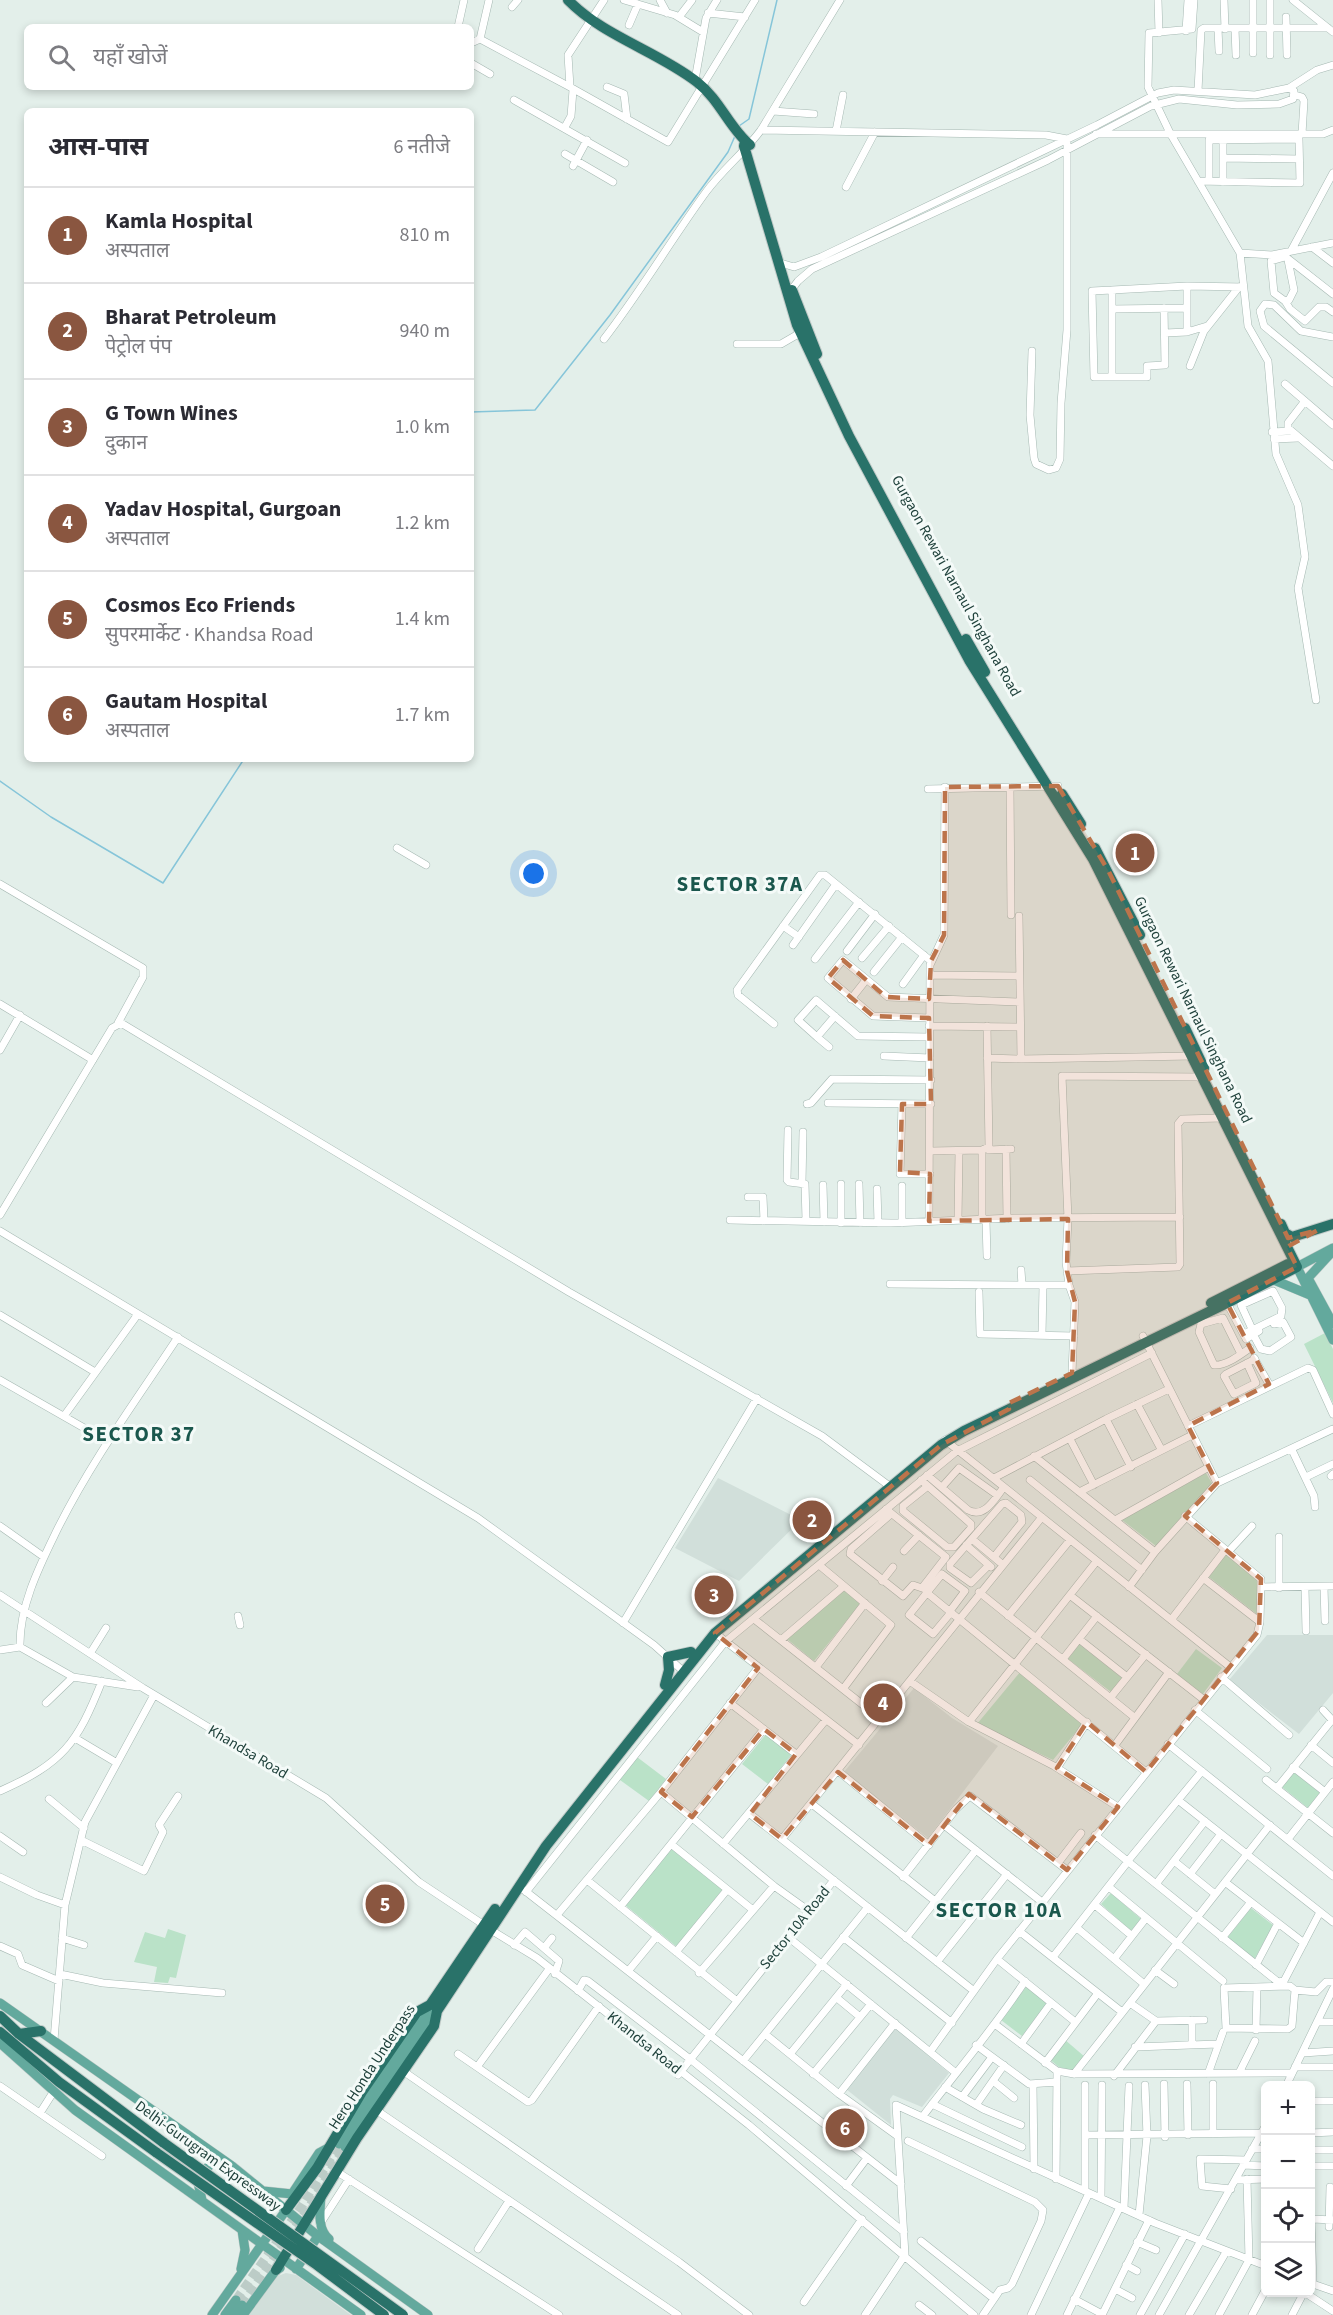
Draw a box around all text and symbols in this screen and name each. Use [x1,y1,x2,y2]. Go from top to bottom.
search box [24,24,474,90]
icon: search [45,41,78,74]
text: यहाँ खोजें [93,41,168,73]
text: आस-पास [48,128,148,165]
text: 6 नतीजे [394,133,450,161]
text: Kamla Hospital [105,205,252,237]
text: 1 [62,221,73,249]
text: 810 m [400,221,450,249]
text: अस्पताल [105,237,170,265]
text: Bharat Petroleum [105,301,277,333]
text: 2 [62,317,73,345]
text: 940 m [400,317,450,345]
text: पेट्रोल पंप [105,333,172,361]
text: G Town Wines [105,397,238,429]
text: 3 [62,413,73,441]
text: 1.0 km [395,413,450,441]
text: दुकान [105,429,147,457]
street label: Gurgaon Rewari Narnaul Singhana Road [886,472,1026,700]
text: Yadav Hospital, Gurgoan [105,493,341,525]
text: 4 [62,509,73,537]
text: 1.2 km [395,509,450,537]
text: अस्पताल [105,525,170,553]
text: Cosmos Eco Friends [105,589,295,621]
text: 5 [62,605,73,633]
text: 1.4 km [395,605,450,633]
text: सुपरमार्केट · Khandsa Road [105,621,314,649]
text: Gautam Hospital [105,685,267,717]
text: 6 [62,701,73,729]
text: 1.7 km [395,701,450,729]
text: अस्पताल [105,717,170,745]
pin: 1 [1116,830,1154,876]
your location [519,859,548,888]
district label: SECTOR 37A [677,869,803,899]
street label: Gurgaon Rewari Narnaul Singhana Road [1129,893,1257,1127]
district label: SECTOR 37 [82,1419,196,1449]
pin: 2 [792,1498,832,1543]
pin: 3 [694,1572,734,1618]
pin: 4 [864,1680,902,1726]
street label: Khandsa Road [204,1720,292,1784]
pin: 5 [366,1882,404,1926]
street label: Sector 10A Road [755,1882,835,1974]
district label: SECTOR 10A [936,1895,1062,1925]
street label: Hero Honda Underpass [324,2000,420,2134]
street label: Khandsa Road [602,2007,686,2079]
map controls [1261,2081,1315,2297]
button: + [1261,2081,1315,2135]
street label: Delhi-Gurugram Expressway [131,2096,285,2216]
pin: 6 [826,2106,864,2150]
button: − [1261,2135,1315,2189]
button: locate [1261,2189,1315,2243]
button: layers [1261,2243,1315,2297]

